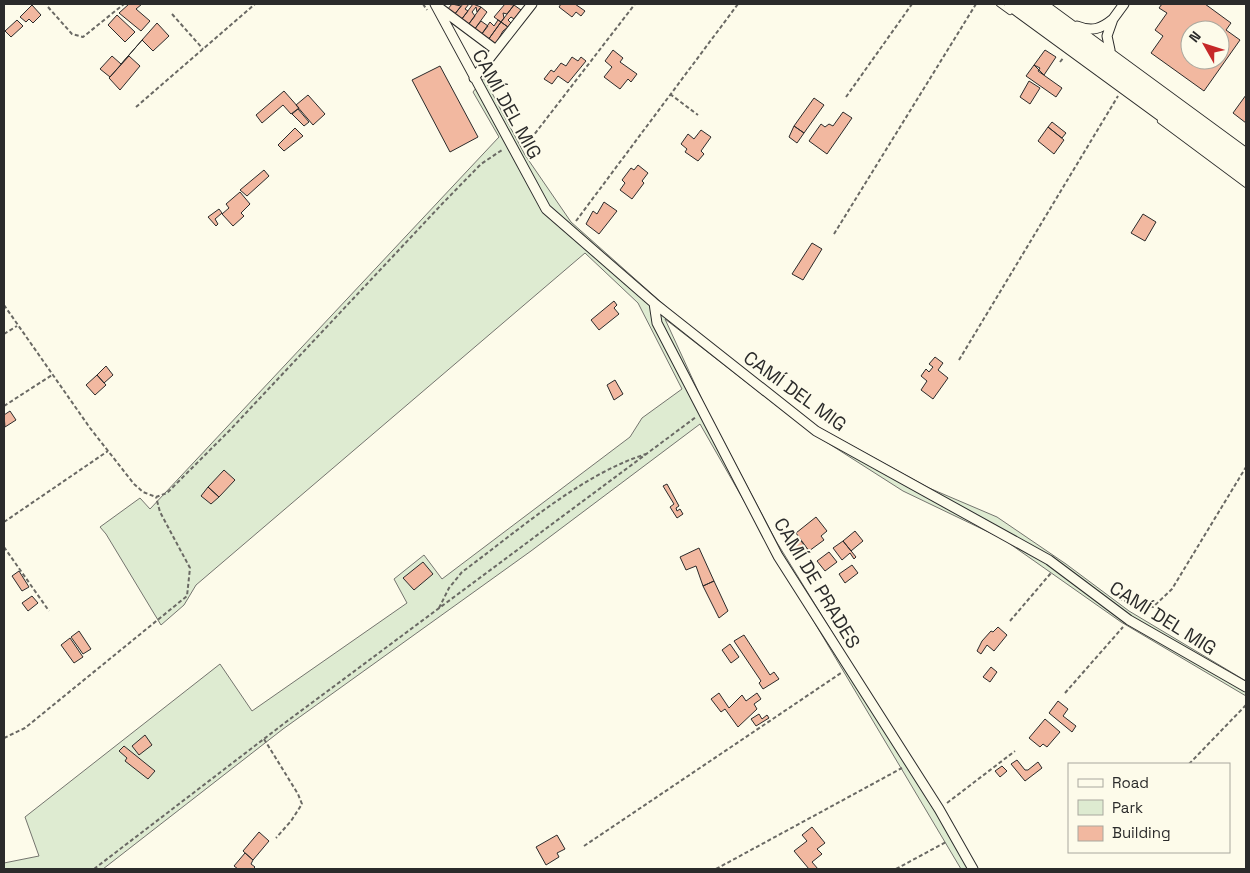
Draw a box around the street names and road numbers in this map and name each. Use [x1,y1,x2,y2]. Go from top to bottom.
street label: CAMÍ DEL MIG [467,45,547,163]
street label: CAMÍ DEL MIG [738,345,852,437]
street label: CAMÍ DE PRADES [768,513,866,653]
street label: CAMÍ DEL MIG [1105,575,1221,661]

